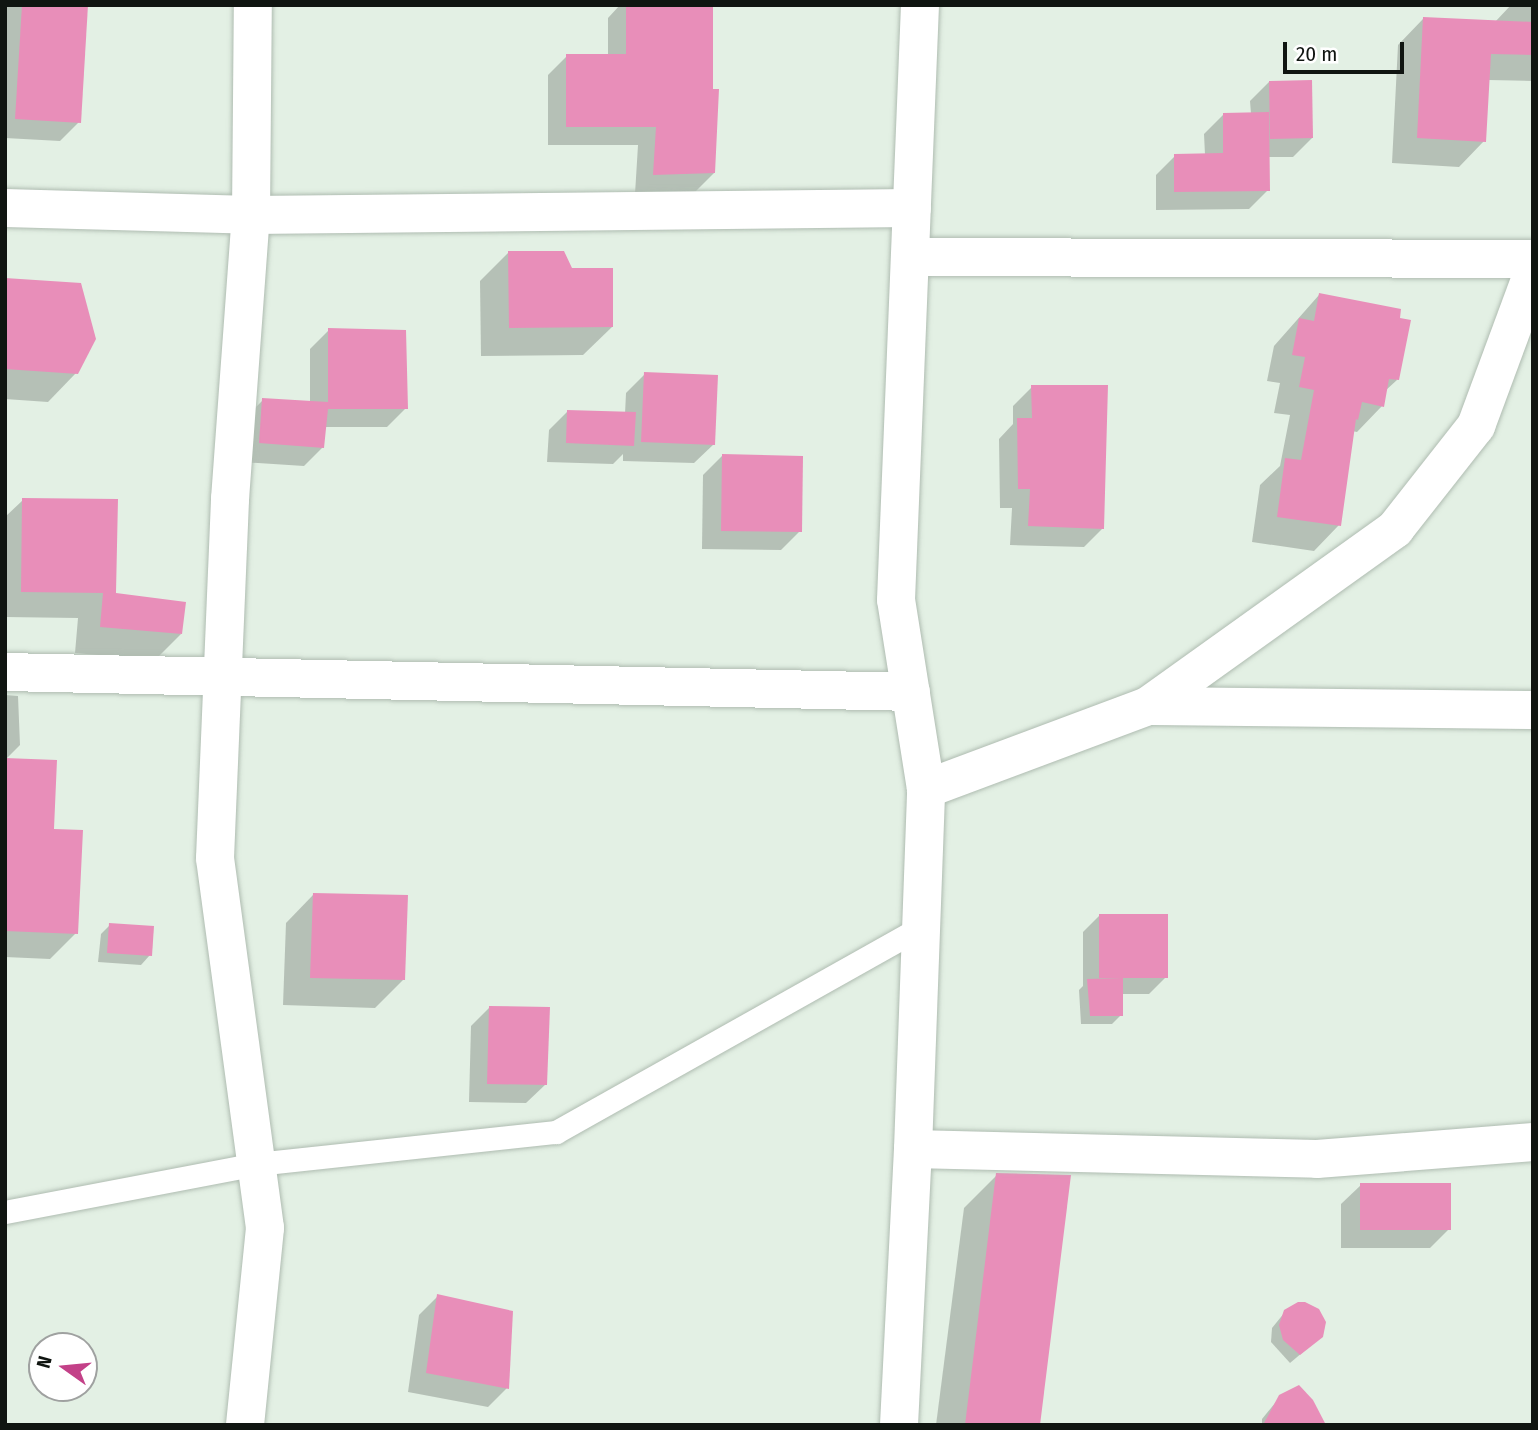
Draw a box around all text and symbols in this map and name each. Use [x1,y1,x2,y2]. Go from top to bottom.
scale bar [1286,28,1407,72]
text: 20 m [1296,41,1337,67]
north arrow [28,1332,98,1402]
text: N [32,1353,57,1370]

